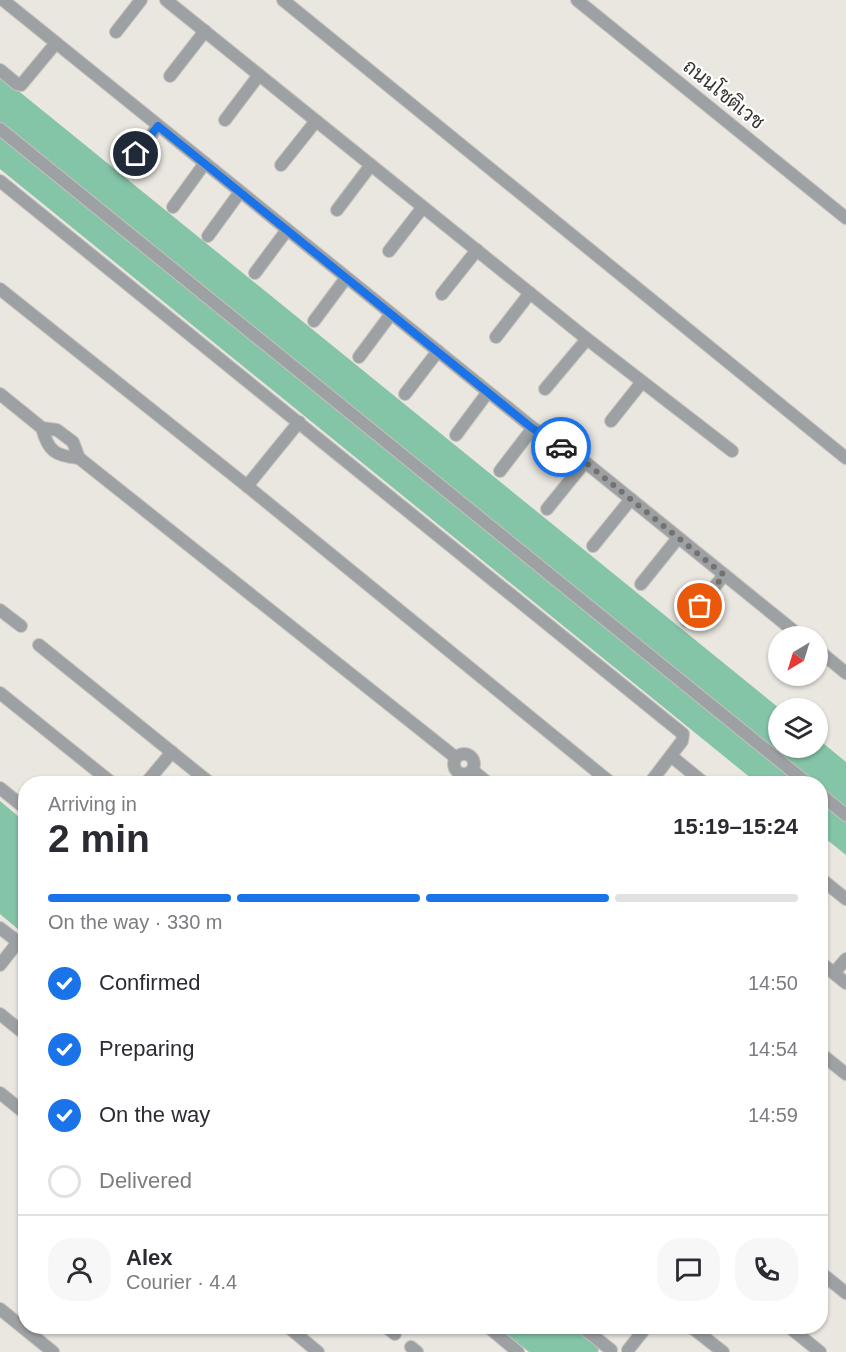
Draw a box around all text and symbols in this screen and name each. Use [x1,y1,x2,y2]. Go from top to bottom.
street label: ถนนโชติเวช [679,53,770,133]
pin [110,128,161,179]
icon: home [119,137,152,170]
courier [531,417,591,477]
icon: car [545,431,578,464]
pin [674,580,725,631]
icon: bag [683,589,716,622]
north arrow [768,626,828,686]
map controls [768,626,828,758]
button: layers [768,698,828,758]
text: Arriving in [48,793,137,815]
text: 15:19–15:24 [673,814,798,839]
text: 2 min [48,817,150,860]
text: On the way · 330 m [48,911,223,933]
icon: check [48,967,81,1000]
text: Confirmed [99,970,200,995]
text: 14:50 [748,972,798,994]
icon: check [48,1033,81,1066]
text: Preparing [99,1036,194,1061]
text: 14:54 [748,1038,798,1060]
icon: check [48,1099,81,1132]
text: On the way [99,1102,210,1127]
text: 14:59 [748,1104,798,1126]
text: Delivered [99,1168,192,1193]
button: person [48,1238,111,1301]
button: chat [657,1238,720,1301]
button: phone [735,1238,798,1301]
text: Alex [126,1245,172,1270]
text: Courier · 4.4 [126,1271,237,1293]

